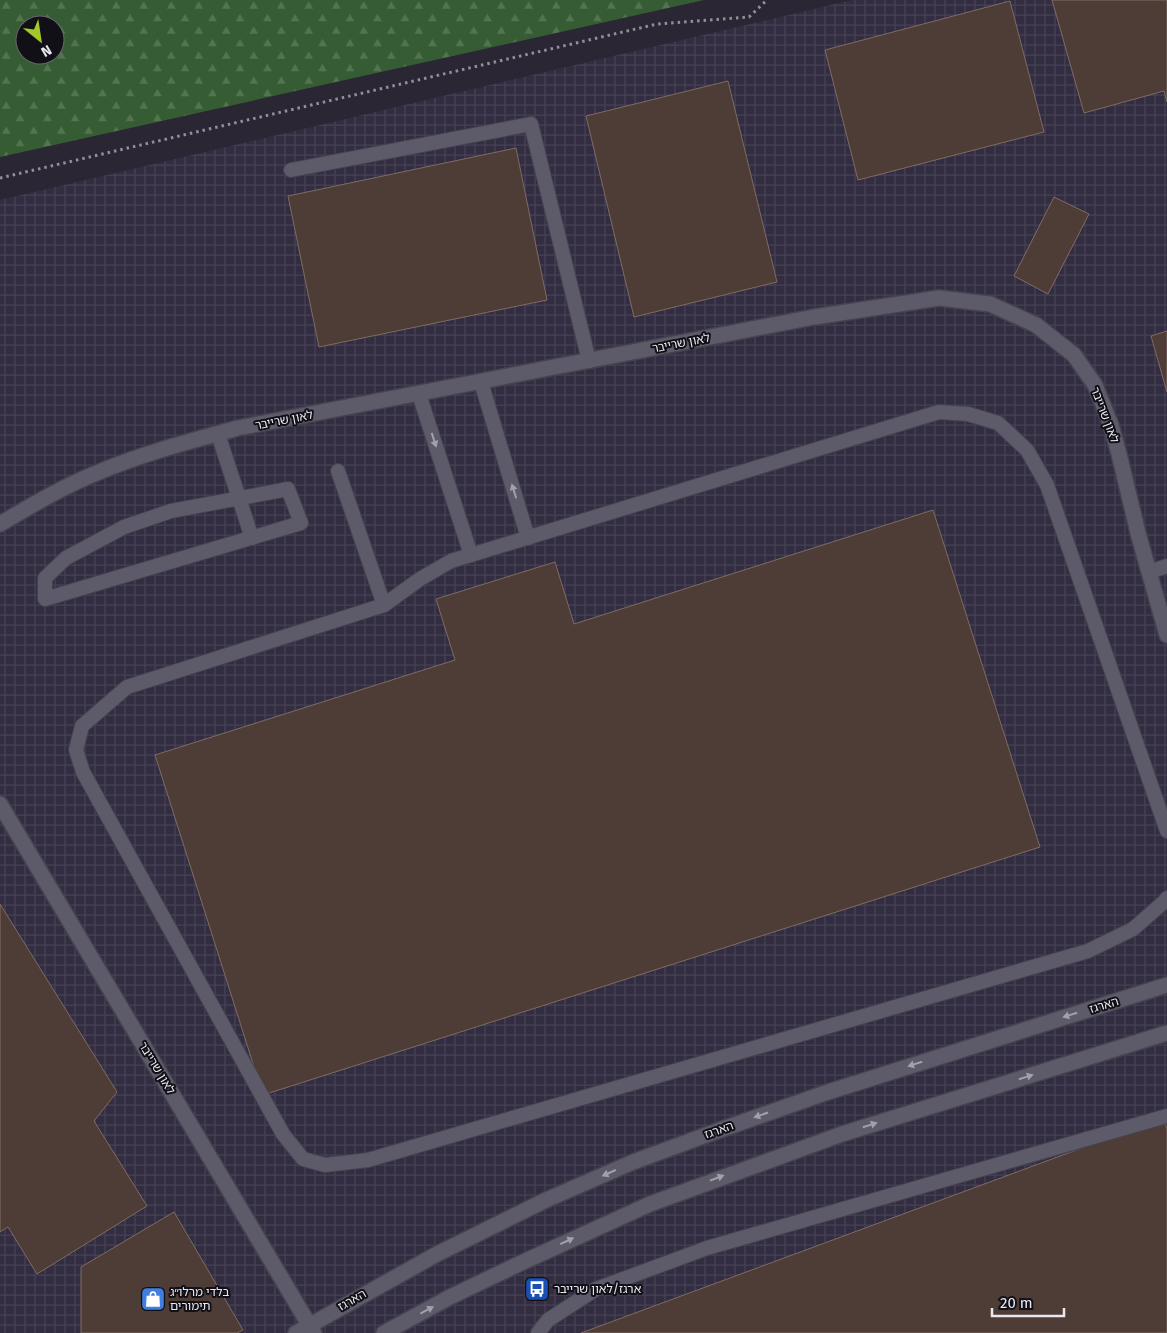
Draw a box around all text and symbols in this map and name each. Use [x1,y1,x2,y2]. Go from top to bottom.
north arrow [15,15,65,65]
text: N [38,41,55,61]
street label: לאון שרייבר [651,331,711,355]
street label: לאון שרייבר [1088,385,1122,445]
street label: לאון שרייבר [254,408,314,432]
one-way arrow [430,433,438,448]
one-way arrow [509,484,517,499]
street label: הארגז [1088,994,1120,1016]
one-way arrow [1063,1012,1078,1020]
street label: לאון שרייבר [136,1039,178,1097]
one-way arrow [908,1061,923,1069]
one-way arrow [1018,1073,1033,1081]
one-way arrow [753,1111,768,1119]
street label: הארגז [703,1118,735,1142]
one-way arrow [863,1121,878,1129]
one-way arrow [602,1169,616,1177]
one-way arrow [710,1174,725,1182]
one-way arrow [560,1237,574,1245]
bus stop icon: ארגז/לאון שרייבר [524,1276,550,1302]
place label: ארגז/לאון שרייבר [554,1282,642,1296]
place label: בלדי מרלו״ג תימורים [170,1285,229,1313]
shop icon: בלדי מרלו״ג תימורים [140,1286,166,1312]
street label: הארגז [336,1286,368,1314]
scale bar [992,1286,1064,1318]
text: 20 m [1000,1294,1033,1312]
one-way arrow [420,1306,435,1314]

